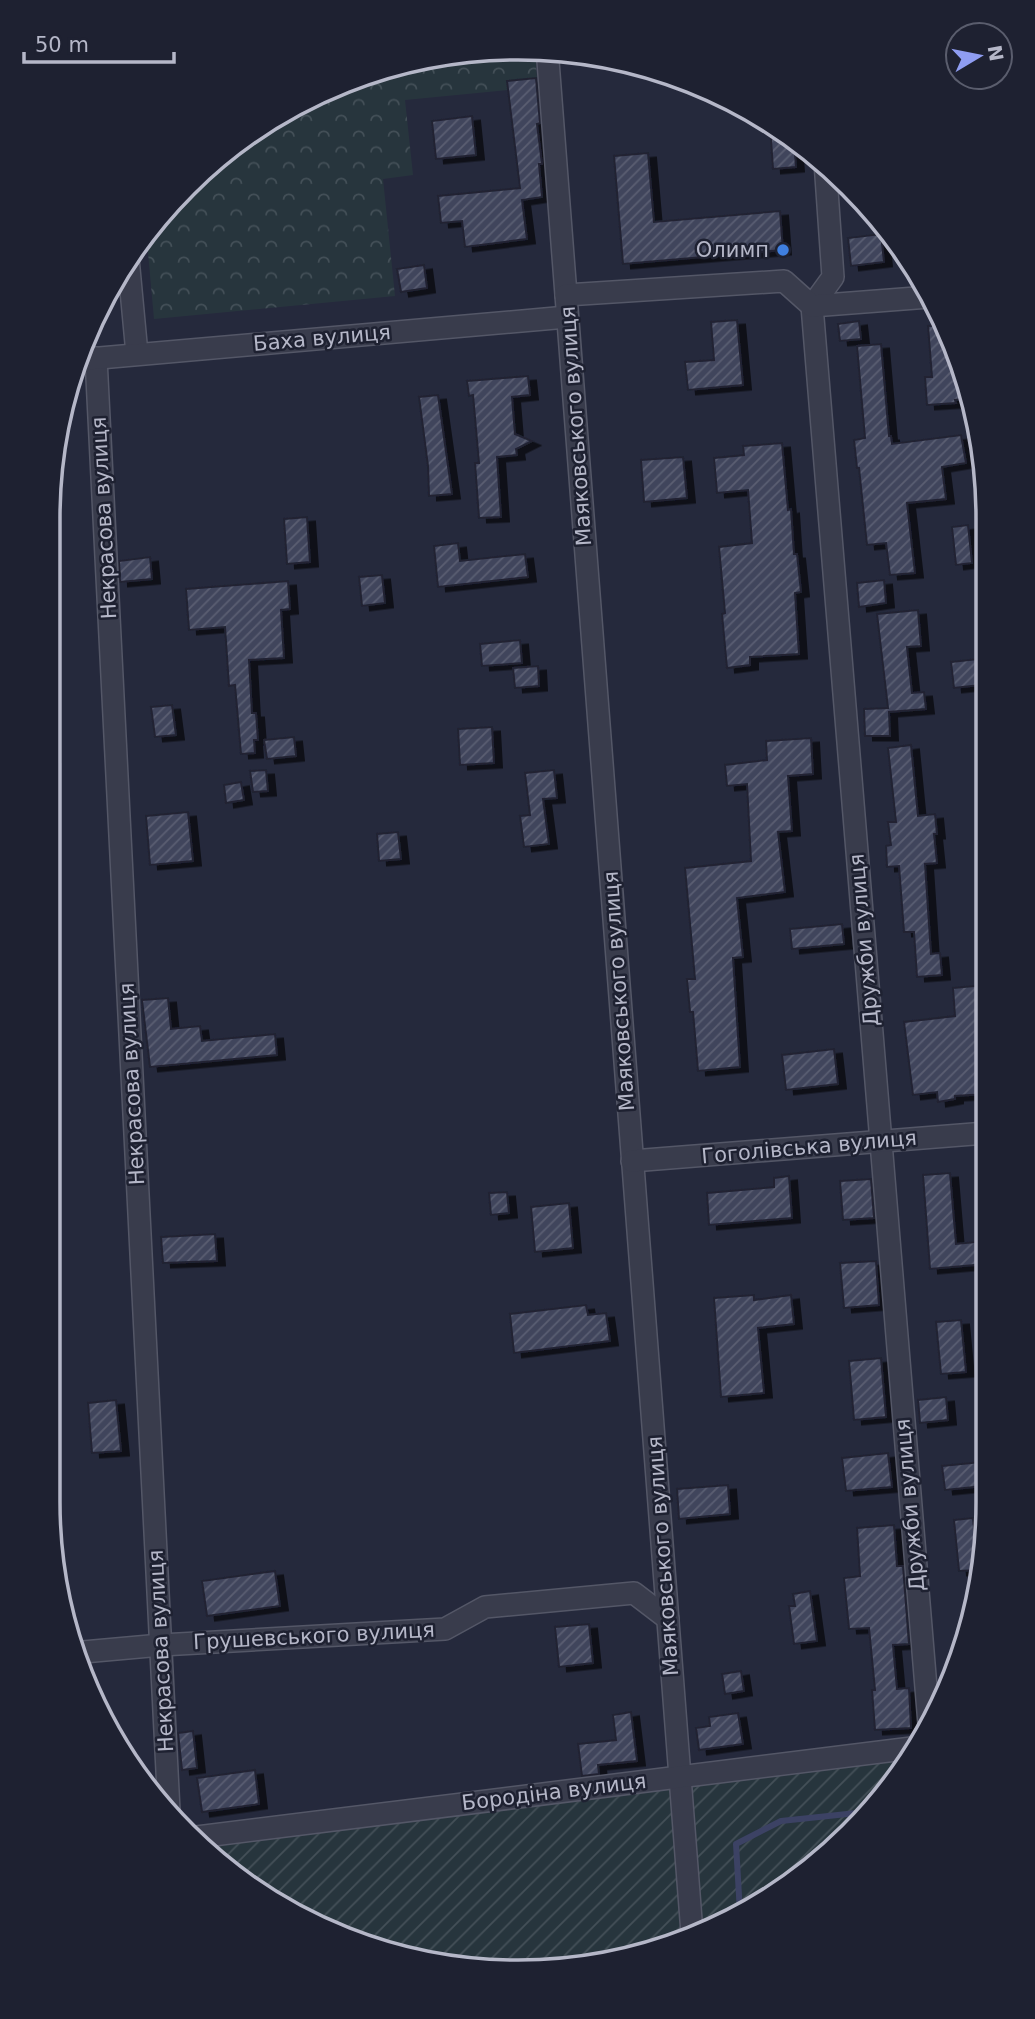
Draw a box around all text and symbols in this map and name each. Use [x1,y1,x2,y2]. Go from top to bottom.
scale bar [24,21,175,65]
north arrow [944,21,1014,91]
text: 50 m [35,33,89,57]
text: N [984,43,1008,63]
place label: Олимп [696,238,769,262]
marker: Олимп [775,242,791,258]
street label: Маяковського вулиця [556,305,596,547]
street label: Баха вулиця [252,320,392,356]
street label: Некрасова вулиця [87,416,121,620]
street label: Дружби вулиця [844,853,884,1027]
street label: Маяковського вулиця [599,870,639,1112]
street label: Некрасова вулиця [115,982,149,1186]
street label: Гоголівська вулиця [700,1126,918,1168]
street label: Дружби вулиця [890,1418,930,1592]
street label: Маяковського вулиця [643,1435,683,1677]
street label: Некрасова вулиця [144,1549,178,1753]
street label: Грушевського вулиця [193,1618,435,1654]
street label: Бородіна вулиця [460,1769,648,1815]

